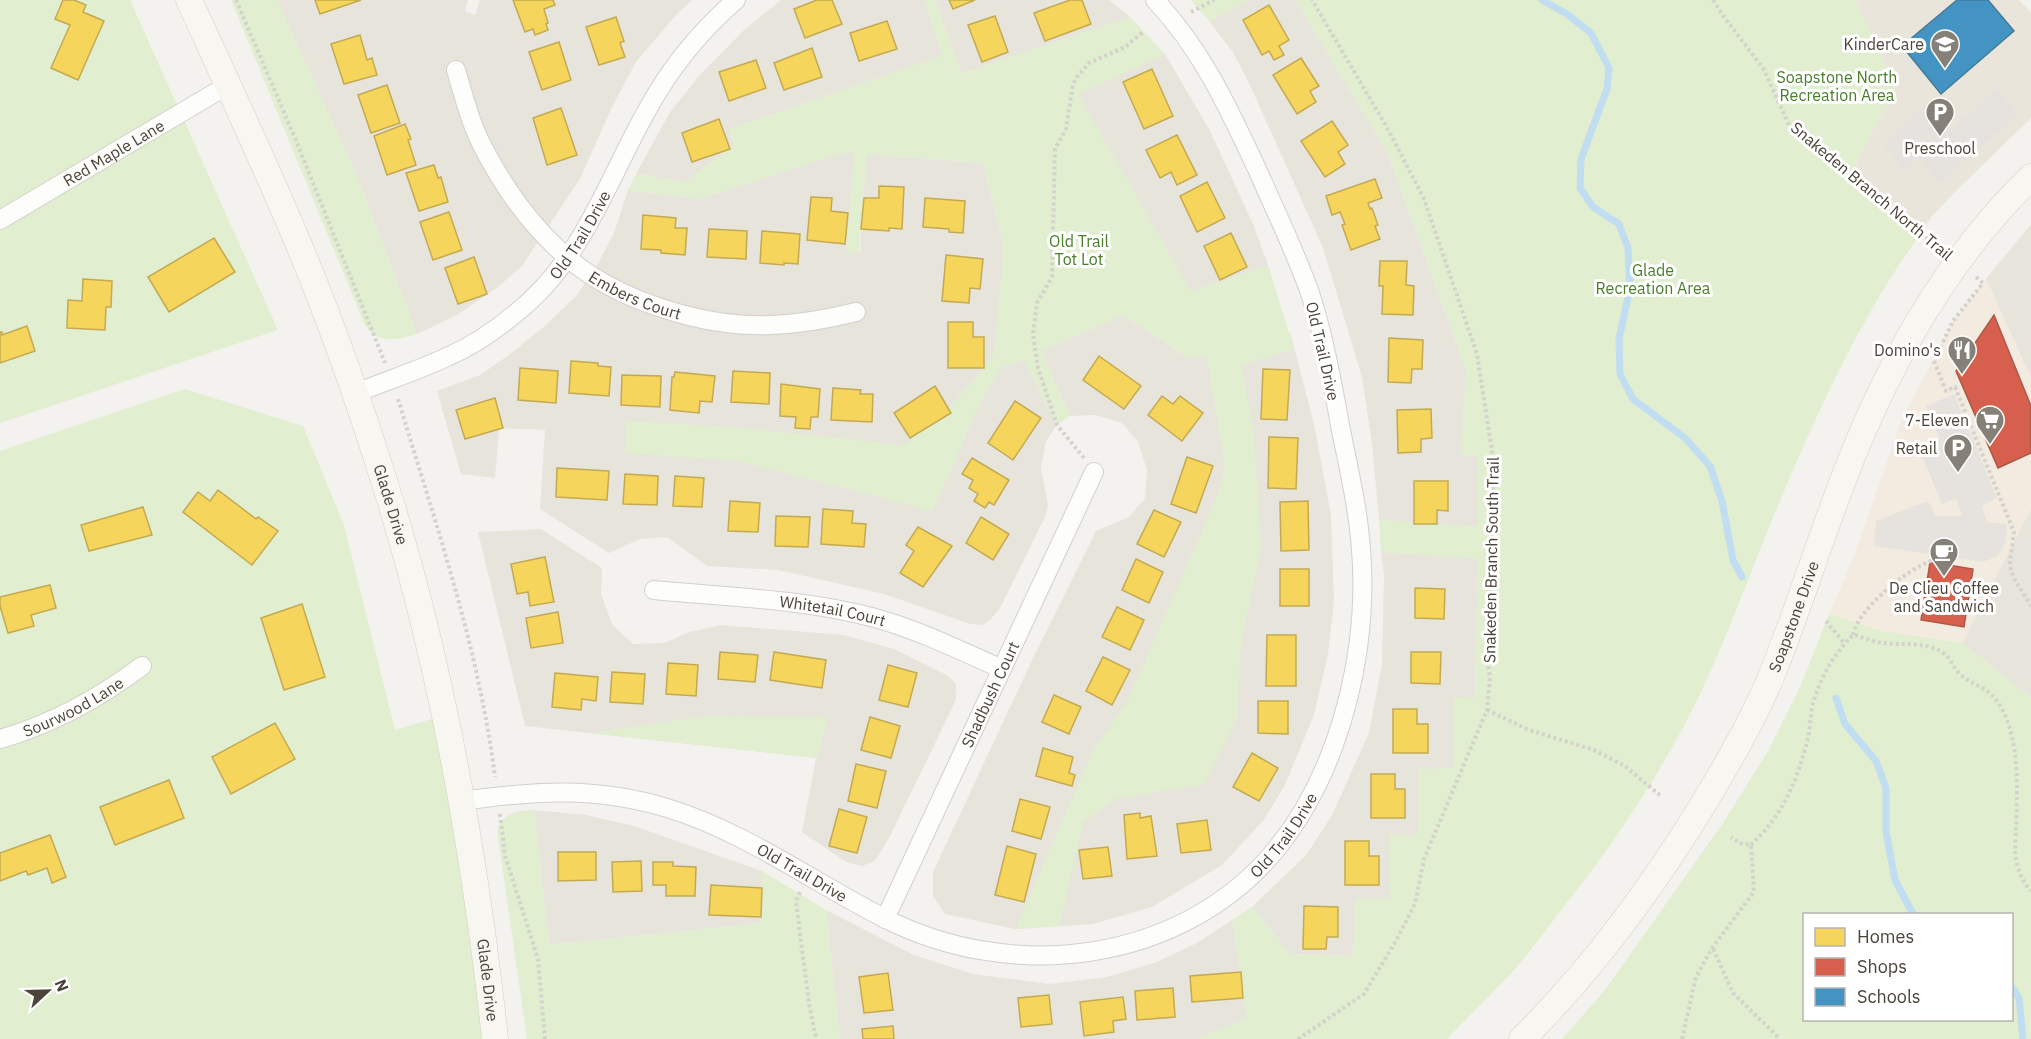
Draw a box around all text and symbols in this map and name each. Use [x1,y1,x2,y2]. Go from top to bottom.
school or university icon: KinderCare [1929,28,1961,70]
place label: KinderCare [1844,34,1924,54]
park label: Soapstone North Recreation Area [1777,67,1897,105]
parking icon: Preschool [1924,96,1956,138]
street label: Red Maple Lane [59,115,168,190]
street label: Snakeden Branch North Trail [1787,117,1957,265]
place label: Preschool [1904,138,1976,158]
street label: Old Trail Drive [545,187,615,283]
park label: Old Trail Tot Lot [1049,231,1109,269]
park label: Glade Recreation Area [1596,260,1711,298]
street label: Embers Court [585,267,683,323]
street label: Old Trail Drive [1302,300,1344,403]
restaurant icon: Domino's [1946,334,1978,376]
place label: Domino's [1874,340,1941,360]
supermarket icon: 7-Eleven [1974,404,2006,446]
place label: 7-Eleven [1905,410,1969,430]
parking icon: Retail [1942,432,1974,474]
place label: Retail [1896,438,1937,458]
street label: Snakeden Branch South Trail [1479,457,1503,663]
street label: Glade Drive [369,462,413,547]
cafe icon: De Clieu Coffee and Sandwich [1928,536,1960,578]
street label: Soapstone Drive [1764,558,1823,675]
place label: De Clieu Coffee and Sandwich [1889,578,1999,616]
street label: Whitetail Court [779,591,888,631]
street label: Shadbush Court [957,638,1023,751]
street label: Sourwood Lane [20,672,127,741]
street label: Old Trail Drive [1246,789,1321,882]
street label: Old Trail Drive [754,839,851,906]
legend [1803,913,2013,1021]
text: Homes [1857,925,1914,948]
street label: Glade Drive [473,937,503,1023]
text: Shops [1857,955,1907,978]
north arrow [18,961,78,1021]
text: N [50,976,73,995]
text: Schools [1857,985,1921,1008]

